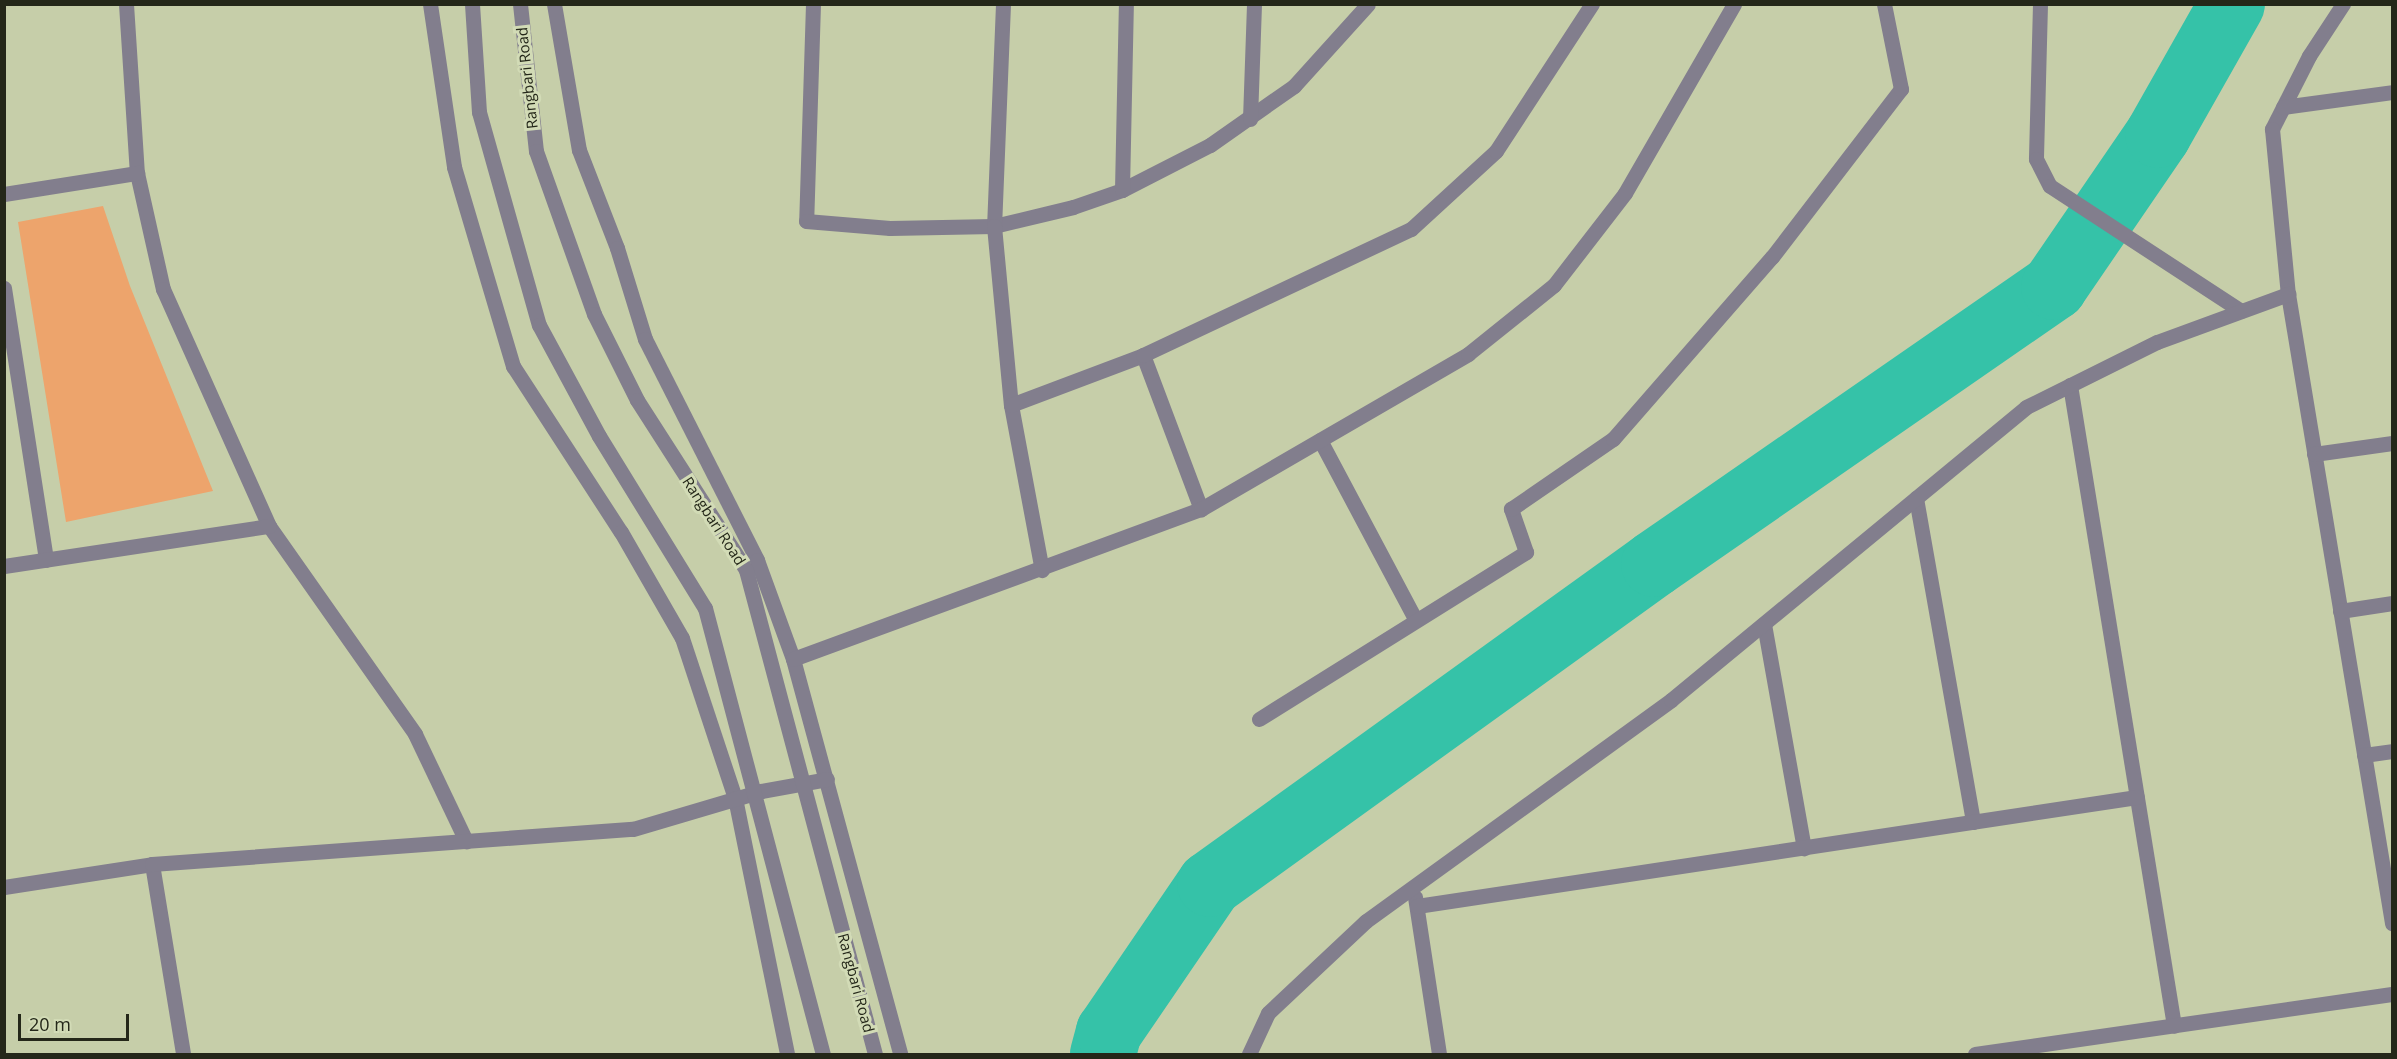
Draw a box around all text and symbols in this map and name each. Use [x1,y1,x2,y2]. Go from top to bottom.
street label: Rangbari Road [513,26,541,130]
street label: Rangbari Road [679,473,749,569]
street label: Rangbari Road [834,931,878,1035]
scale bar [21,1002,132,1040]
text: 20 m [29,1012,71,1036]

